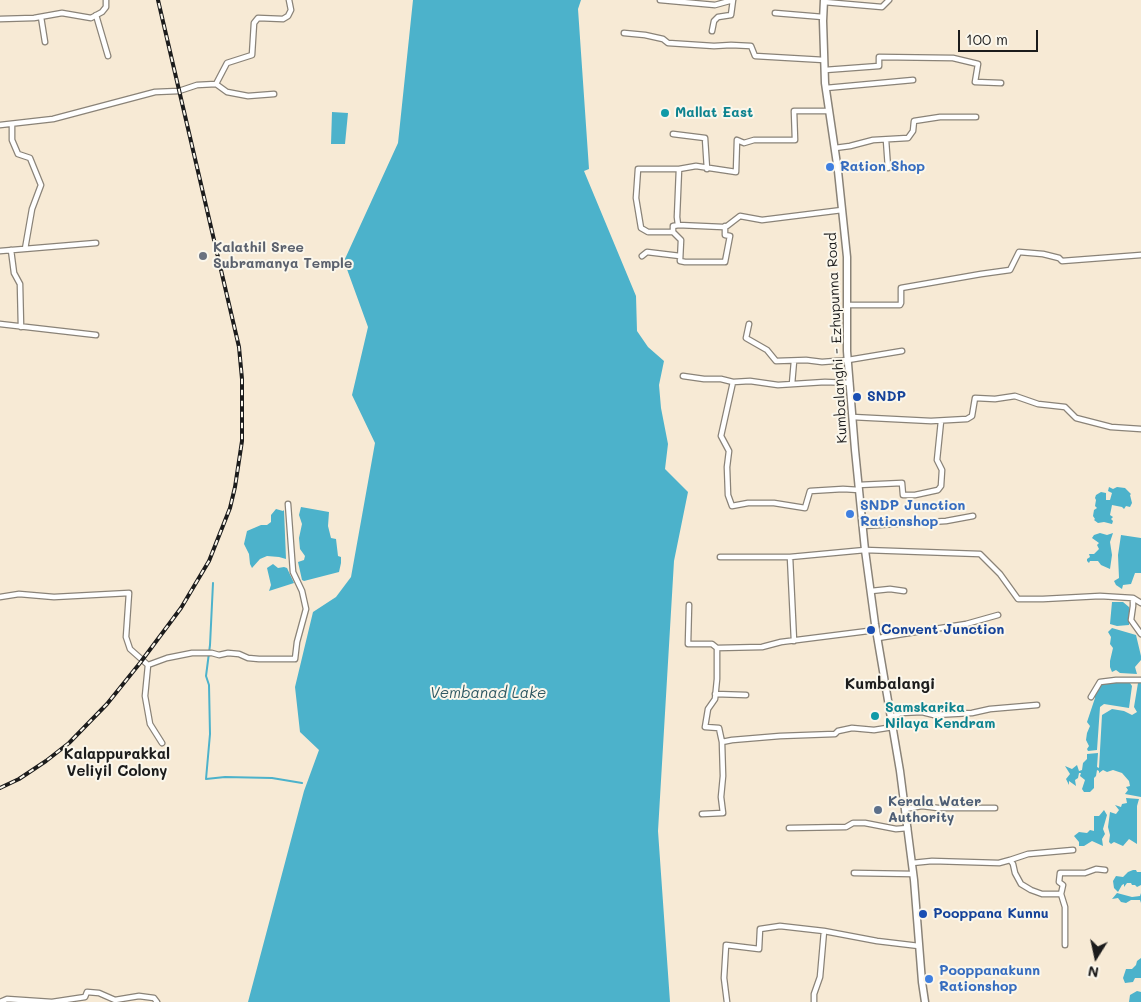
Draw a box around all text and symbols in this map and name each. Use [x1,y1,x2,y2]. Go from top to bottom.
scale bar [961,20,1041,52]
text: 100 m [966,29,1008,49]
place label: Mallat East [675,105,753,121]
marker: Mallat East [659,107,671,119]
place label: Ration Shop [840,159,925,175]
marker: Ration Shop [824,161,836,173]
street label: Kumbalanghi - Ezhupunna Road [823,232,851,444]
place label: Kalathil Sree Subramanya Temple [213,240,352,272]
marker: Kalathil Sree Subramanya Temple [197,250,209,262]
place label: SNDP [867,389,906,405]
marker: SNDP [851,391,863,403]
place label: SNDP Junction Rationshop [860,498,965,530]
marker: SNDP Junction Rationshop [844,508,856,520]
place label: Convent Junction [881,622,1004,638]
marker: Convent Junction [865,624,877,636]
district label: Kumbalangi [845,674,935,694]
water label: Vembanad Lake [430,684,546,702]
place label: Samskarika Nilaya Kendram [885,700,995,732]
marker: Samskarika Nilaya Kendram [869,710,881,722]
district label: Kalappurakkal Veliyil Colony [64,745,170,780]
place label: Kerala Water Authority [888,794,981,826]
marker: Kerala Water Authority [872,804,884,816]
place label: Pooppana Kunnu [933,906,1049,922]
marker: Pooppana Kunnu [917,908,929,920]
north arrow [1071,932,1121,982]
text: N [1086,962,1100,983]
place label: Pooppanakunn Rationshop [939,963,1040,996]
marker: Pooppanakunn Rationshop [923,973,935,985]

